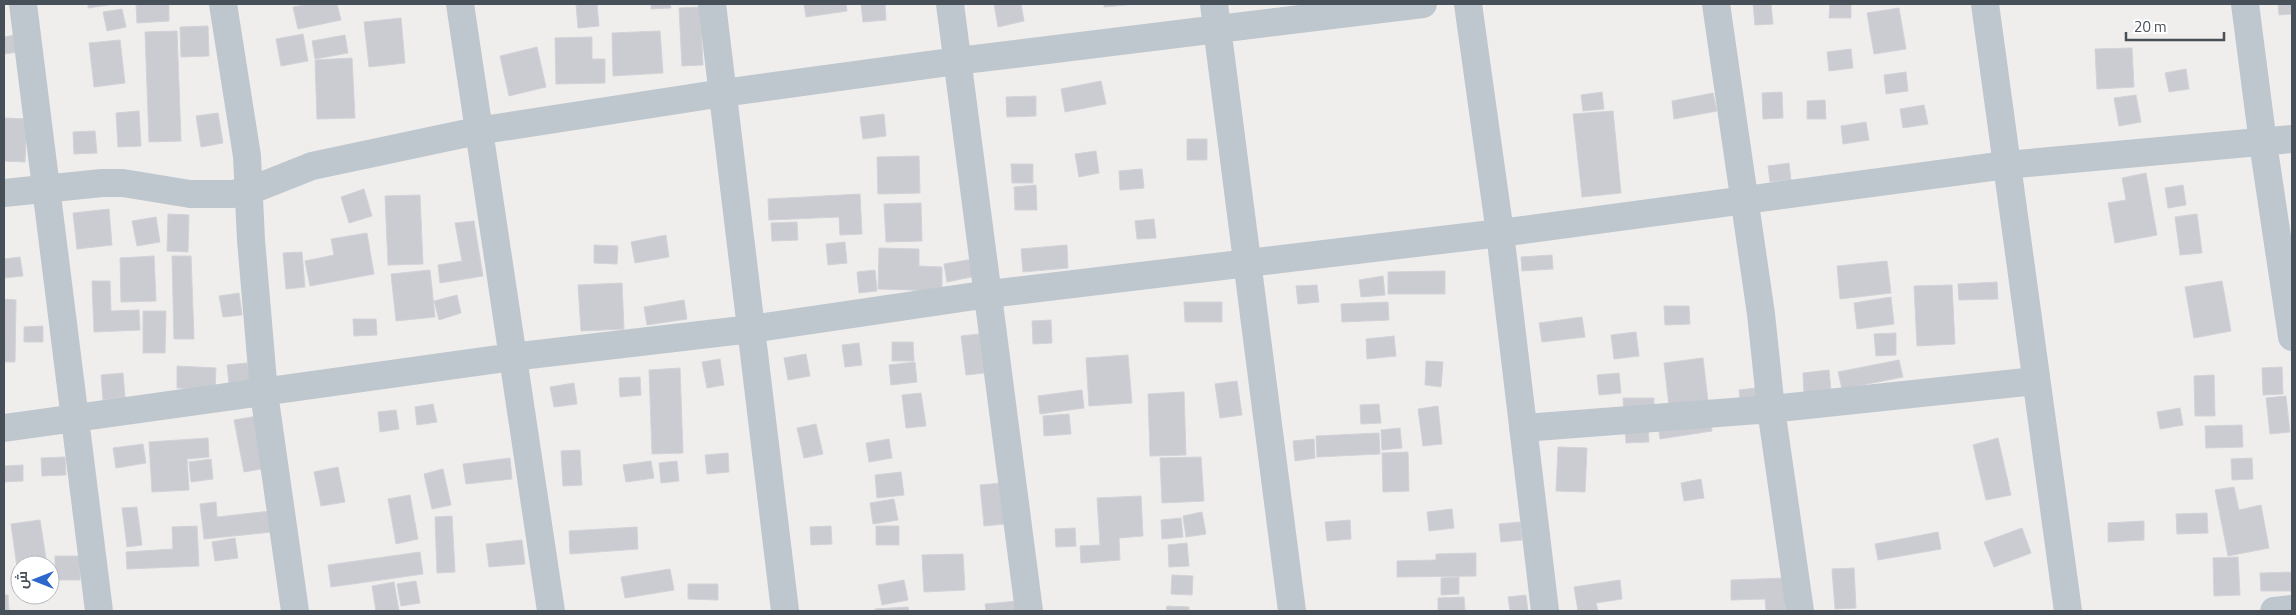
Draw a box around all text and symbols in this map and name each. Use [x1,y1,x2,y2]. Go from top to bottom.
scale bar [2126,10,2224,42]
text: 20 m [2134,15,2167,38]
north arrow [10,555,60,605]
text: ش [11,571,32,589]

